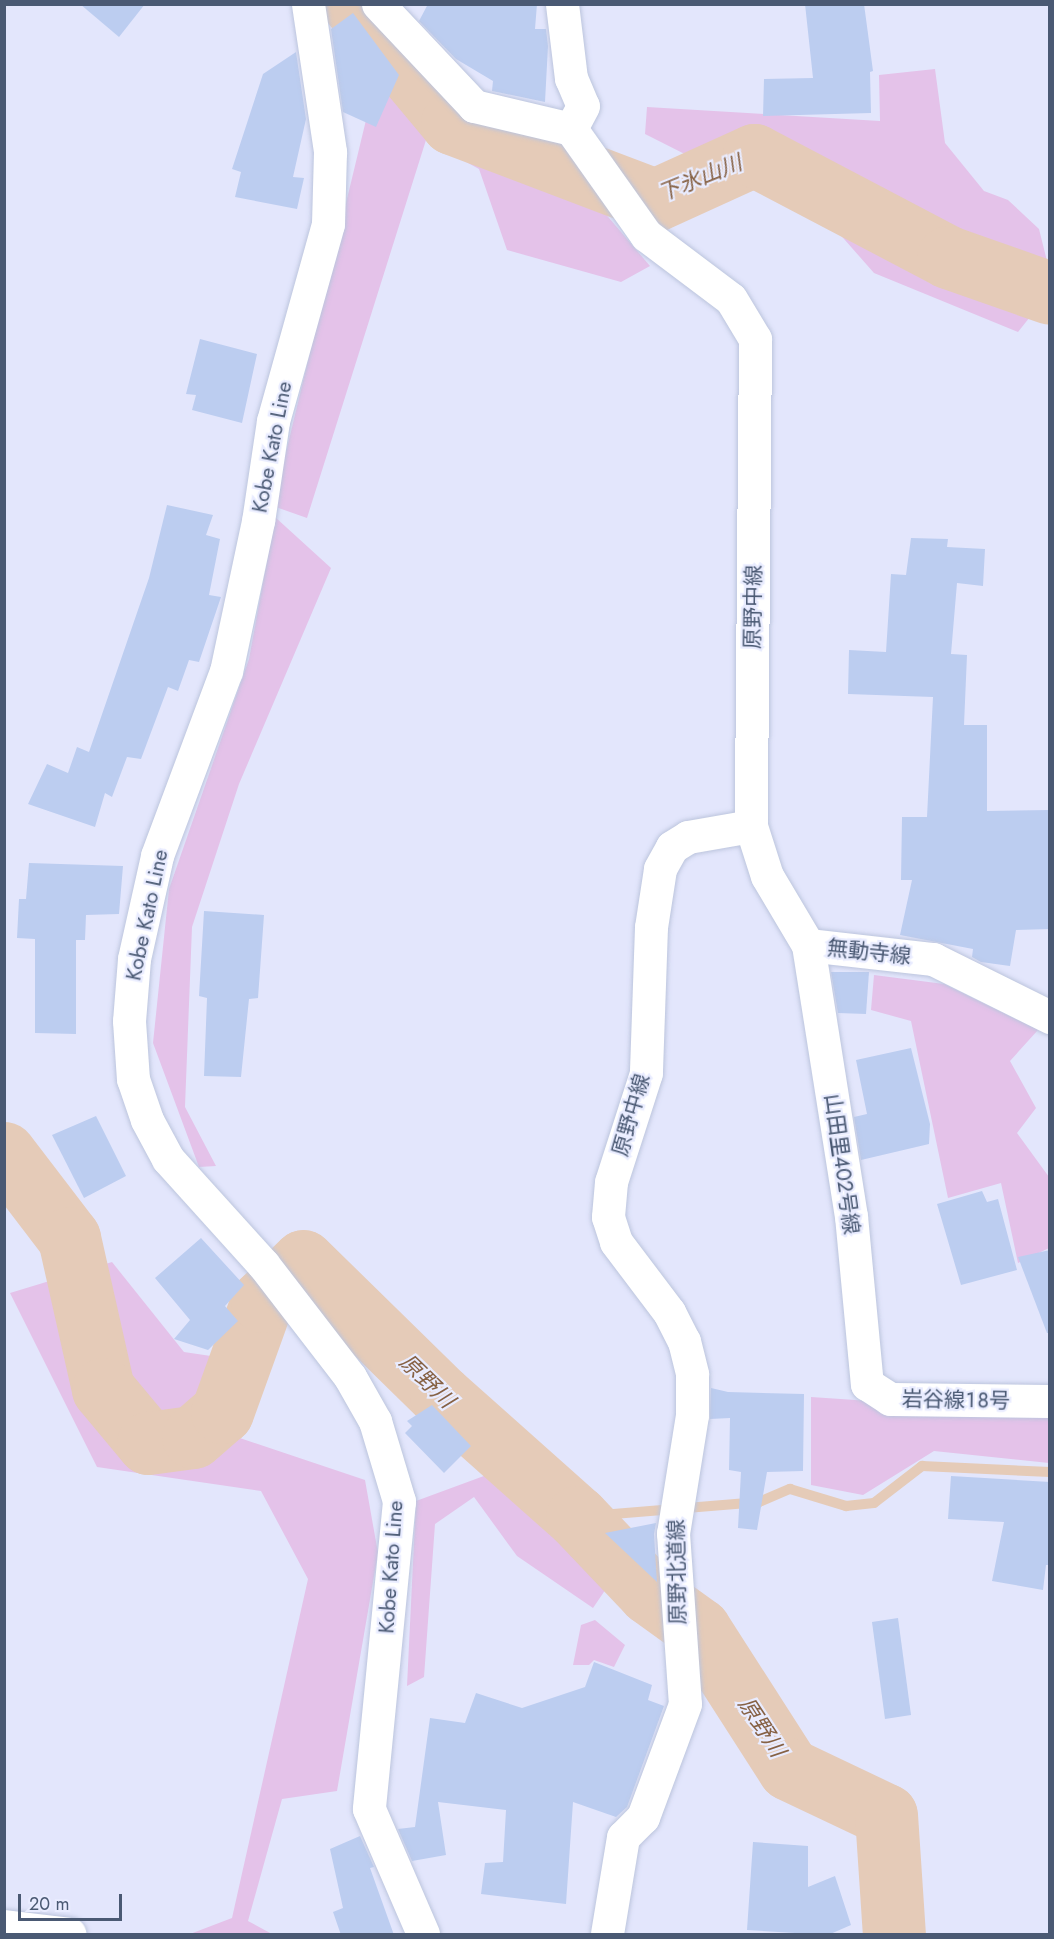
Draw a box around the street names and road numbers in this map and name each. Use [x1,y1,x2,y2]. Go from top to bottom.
street label: Kobe Kato Line [247,379,297,515]
street label: 原野中線 [740,565,766,649]
street label: Kobe Kato Line [121,847,173,983]
street label: 無動寺線 [826,935,912,969]
street label: 原野中線 [607,1071,655,1159]
street label: 山田里４０２号線 [820,1092,864,1236]
street label: 岩谷線１８号 [902,1386,1010,1414]
street label: Kobe Kato Line [374,1500,408,1634]
street label: 原野北道線 [663,1519,691,1625]

